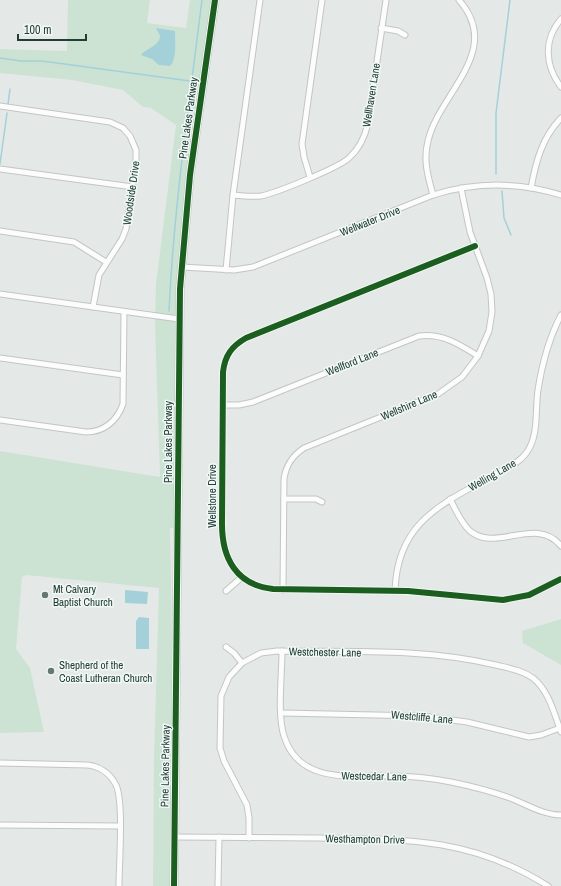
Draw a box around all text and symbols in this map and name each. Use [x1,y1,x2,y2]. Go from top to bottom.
scale bar [18,16,86,42]
text: 100 m [24,22,51,38]
street label: Wellhaven Lane [359,62,383,128]
street label: Pine Lakes Parkway [175,76,201,160]
street label: Woodside Drive [120,160,142,226]
street label: Wellwater Drive [338,203,402,239]
street label: Wellford Lane [324,345,380,379]
street label: Wellshire Lane [379,387,439,423]
street label: Pine Lakes Parkway [161,400,175,483]
street label: Welling Lane [466,456,518,494]
street label: Wellstone Drive [205,464,219,528]
place label: Mt Calvary Baptist Church [53,582,113,609]
marker: Mt Calvary Baptist Church [40,590,50,600]
street label: Westchester Lane [289,644,361,660]
place label: Shepherd of the Coast Lutheran Church [59,658,152,685]
marker: Shepherd of the Coast Lutheran Church [46,666,56,676]
street label: Westcliffe Lane [391,707,453,727]
street label: Pine Lakes Parkway [157,724,173,807]
street label: Westcedar Lane [341,768,407,784]
street label: Westhampton Drive [325,831,405,847]

